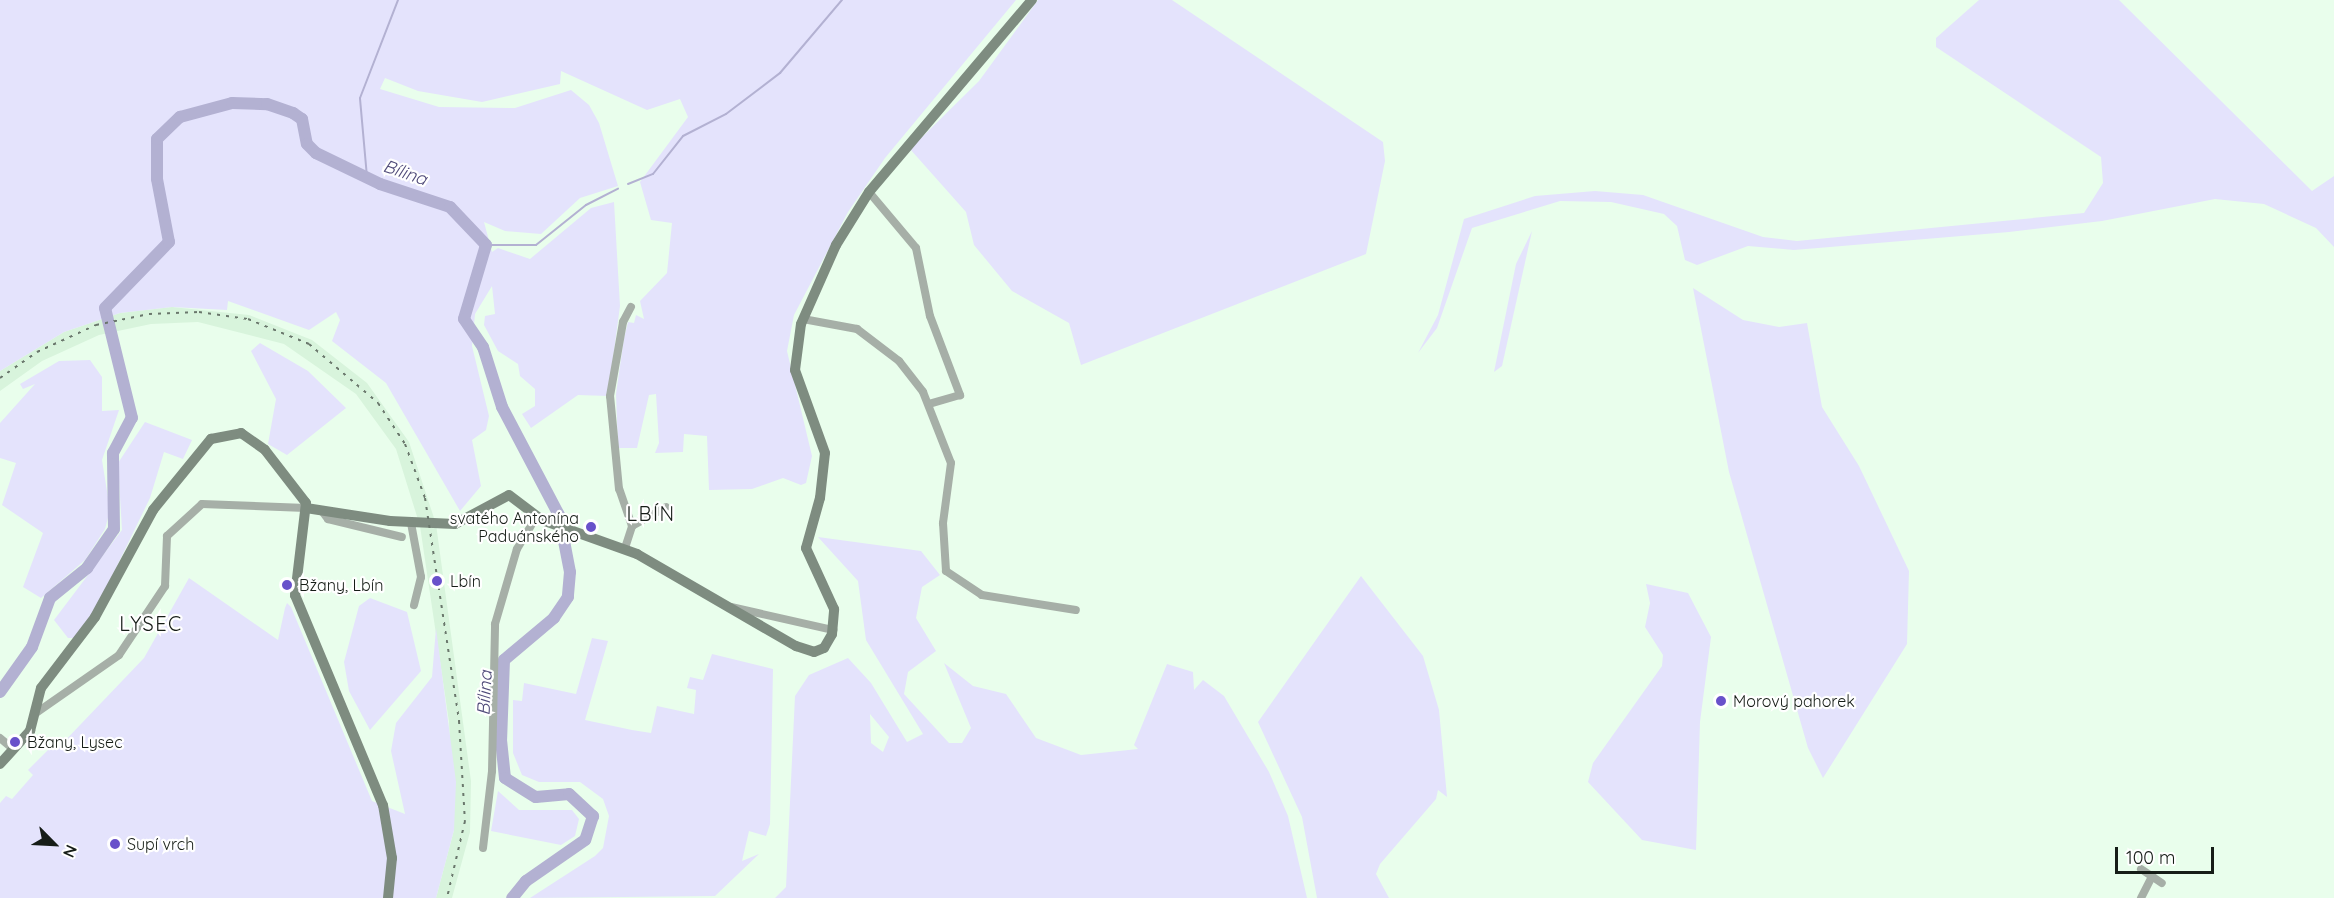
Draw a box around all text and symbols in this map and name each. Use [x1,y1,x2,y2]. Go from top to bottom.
water label: Bílina [380,155,430,191]
district label: LBÍN [626,501,676,525]
place label: svatého Antonína Paduánského [450,508,579,546]
marker: svatého Antonína Paduánského [584,520,598,534]
place label: Lbín [450,571,481,591]
marker: Lbín [428,572,446,590]
place label: Bžany, Lbín [299,575,383,595]
marker: Bžany, Lbín [280,578,294,592]
district label: LYSEC [119,611,183,635]
water label: Bílina [473,670,497,716]
place label: Morový pahorek [1733,691,1855,711]
marker: Morový pahorek [1714,694,1728,708]
place label: Bžany, Lysec [27,732,122,752]
marker: Bžany, Lysec [8,735,22,749]
north arrow [24,814,84,874]
place label: Supí vrch [127,834,194,854]
scale bar [2118,835,2217,873]
marker: Supí vrch [108,837,122,851]
text: N [59,842,82,861]
text: 100 m [2126,846,2175,869]

